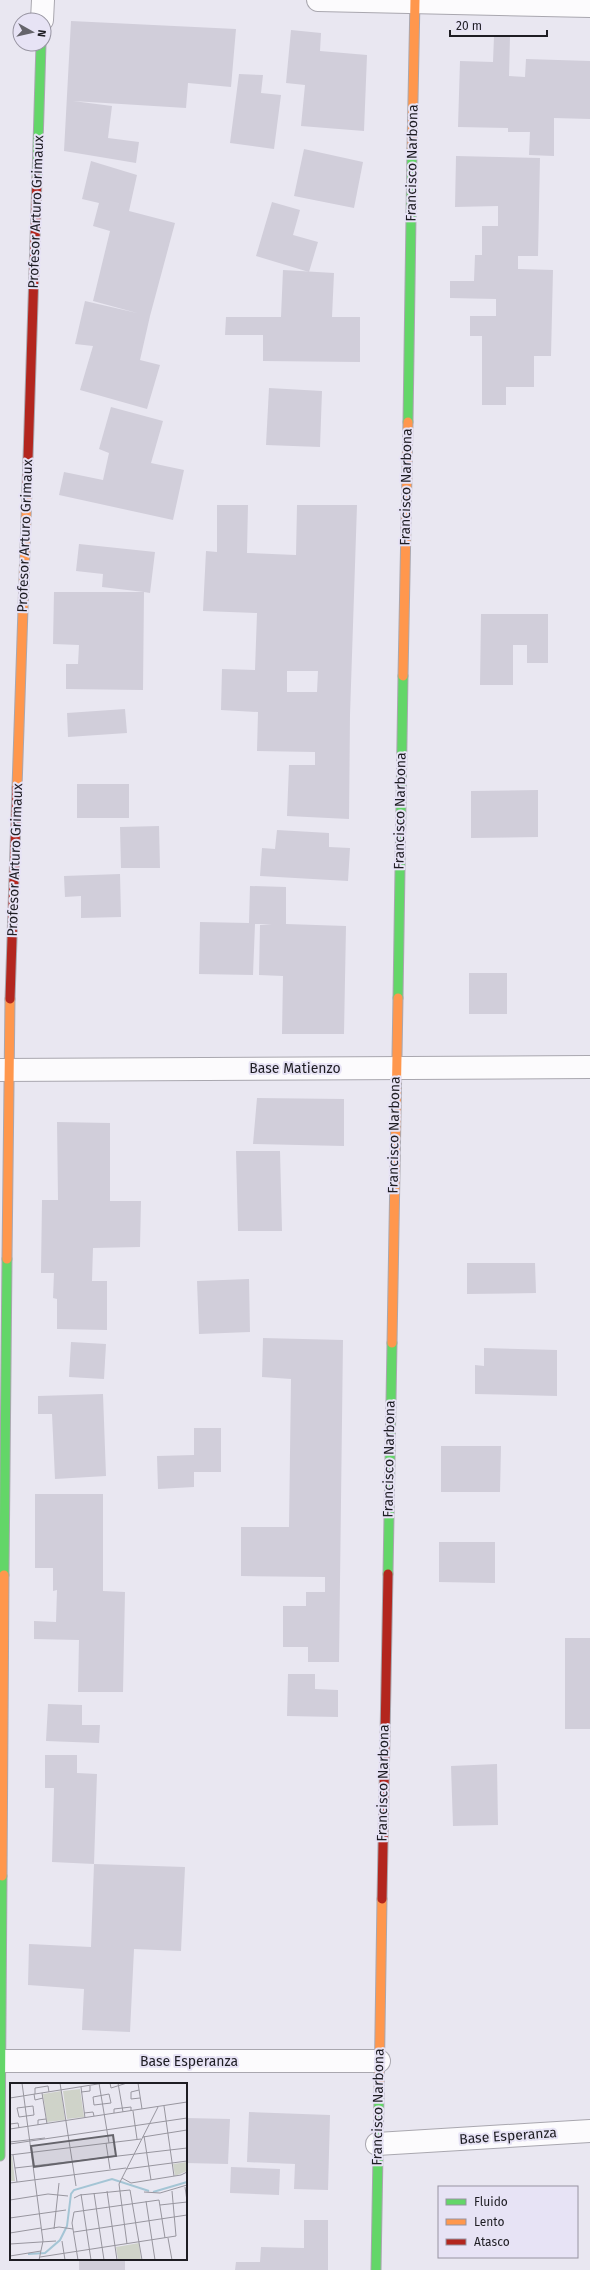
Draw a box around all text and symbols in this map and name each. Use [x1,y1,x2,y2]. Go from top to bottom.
north arrow [12,12,52,52]
scale bar [450,12,547,38]
text: 20 m [456,19,482,33]
text: N [34,29,48,38]
street label: Francisco Narbona [402,104,422,222]
street label: Profesor Arturo Grimaux [25,135,47,289]
street label: Francisco Narbona [396,428,416,546]
street label: Profesor Arturo Grimaux [14,459,36,613]
street label: Francisco Narbona [390,752,410,870]
street label: Profesor Arturo Grimaux [4,783,26,937]
street label: Base Matienzo [249,1060,341,1077]
street label: Francisco Narbona [384,1076,404,1194]
street label: Francisco Narbona [379,1400,399,1518]
street label: Francisco Narbona [373,1724,393,1842]
street label: Francisco Narbona [368,2048,388,2166]
street label: Base Esperanza [140,2053,238,2070]
inset map [10,2083,187,2260]
street label: Base Esperanza [459,2124,557,2148]
legend [438,2186,578,2258]
text: Fluido [474,2195,508,2209]
text: Lento [474,2215,504,2229]
text: Atasco [474,2235,510,2249]

